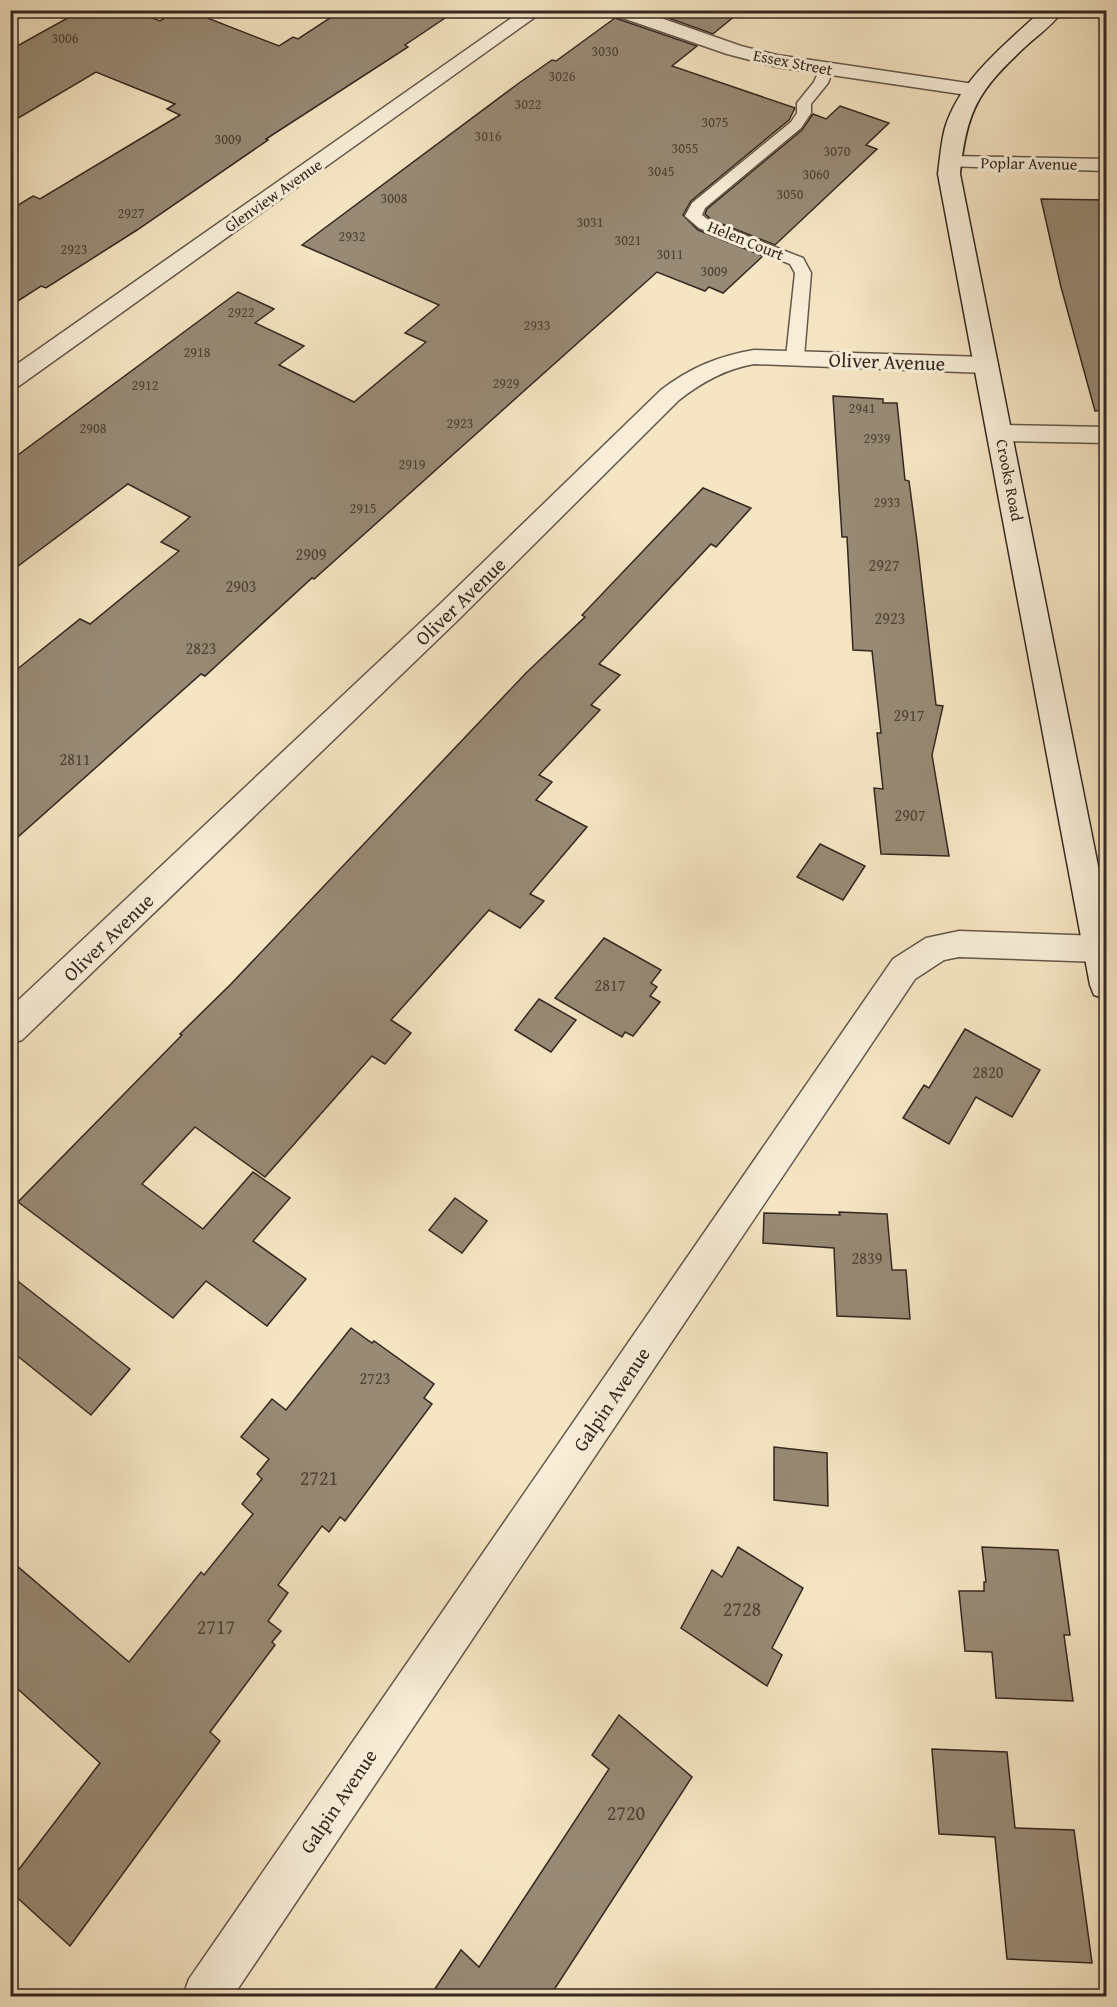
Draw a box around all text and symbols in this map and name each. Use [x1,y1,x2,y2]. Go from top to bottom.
house number: 3006 [52,28,79,48]
house number: 3030 [592,41,619,61]
street label: Essex Street [751,43,835,81]
house number: 3026 [549,66,576,86]
house number: 3022 [515,94,541,114]
house number: 3075 [702,112,728,132]
house number: 3016 [475,126,502,146]
house number: 3009 [215,129,242,149]
house number: 3055 [672,138,698,158]
house number: 3070 [824,141,851,161]
street label: Poplar Avenue [980,150,1078,176]
street label: Glenview Avenue [219,152,327,238]
house number: 3045 [648,161,674,181]
house number: 3060 [803,164,830,184]
house number: 3050 [777,184,804,204]
house number: 3008 [381,188,408,208]
house number: 2927 [118,203,145,223]
house number: 3031 [577,212,603,232]
street label: Helen Court [704,214,788,266]
house number: 2932 [339,226,365,246]
house number: 3021 [615,230,641,250]
house number: 2923 [61,239,87,259]
house number: 3011 [657,244,683,264]
house number: 3009 [701,261,728,281]
house number: 2922 [228,302,254,322]
house number: 2933 [524,315,550,335]
house number: 2918 [184,342,211,362]
street label: Oliver Avenue [828,344,946,378]
house number: 2929 [493,373,520,393]
house number: 2912 [132,375,158,395]
house number: 2941 [849,398,875,418]
house number: 2923 [447,413,473,433]
house number: 2908 [80,418,107,438]
house number: 2939 [864,428,891,448]
street label: Crooks Road [990,437,1030,523]
house number: 2919 [399,454,426,474]
house number: 2933 [874,492,900,512]
house number: 2915 [350,498,376,518]
house number: 2909 [296,542,327,566]
street label: Oliver Avenue [408,550,512,652]
house number: 2927 [869,553,900,577]
house number: 2903 [226,574,256,598]
house number: 2923 [875,606,905,630]
house number: 2823 [186,636,216,660]
house number: 2917 [894,703,925,727]
house number: 2811 [60,747,90,771]
house number: 2907 [895,803,926,827]
street label: Oliver Avenue [56,886,160,988]
house number: 2817 [595,973,626,997]
house number: 2820 [973,1060,1004,1084]
house number: 2839 [852,1246,883,1270]
street label: Galpin Avenue [565,1341,657,1457]
house number: 2723 [360,1366,390,1390]
house number: 2721 [300,1463,338,1492]
house number: 2728 [723,1594,761,1623]
house number: 2717 [197,1612,235,1641]
street label: Galpin Avenue [292,1743,384,1859]
house number: 2720 [607,1798,645,1827]

